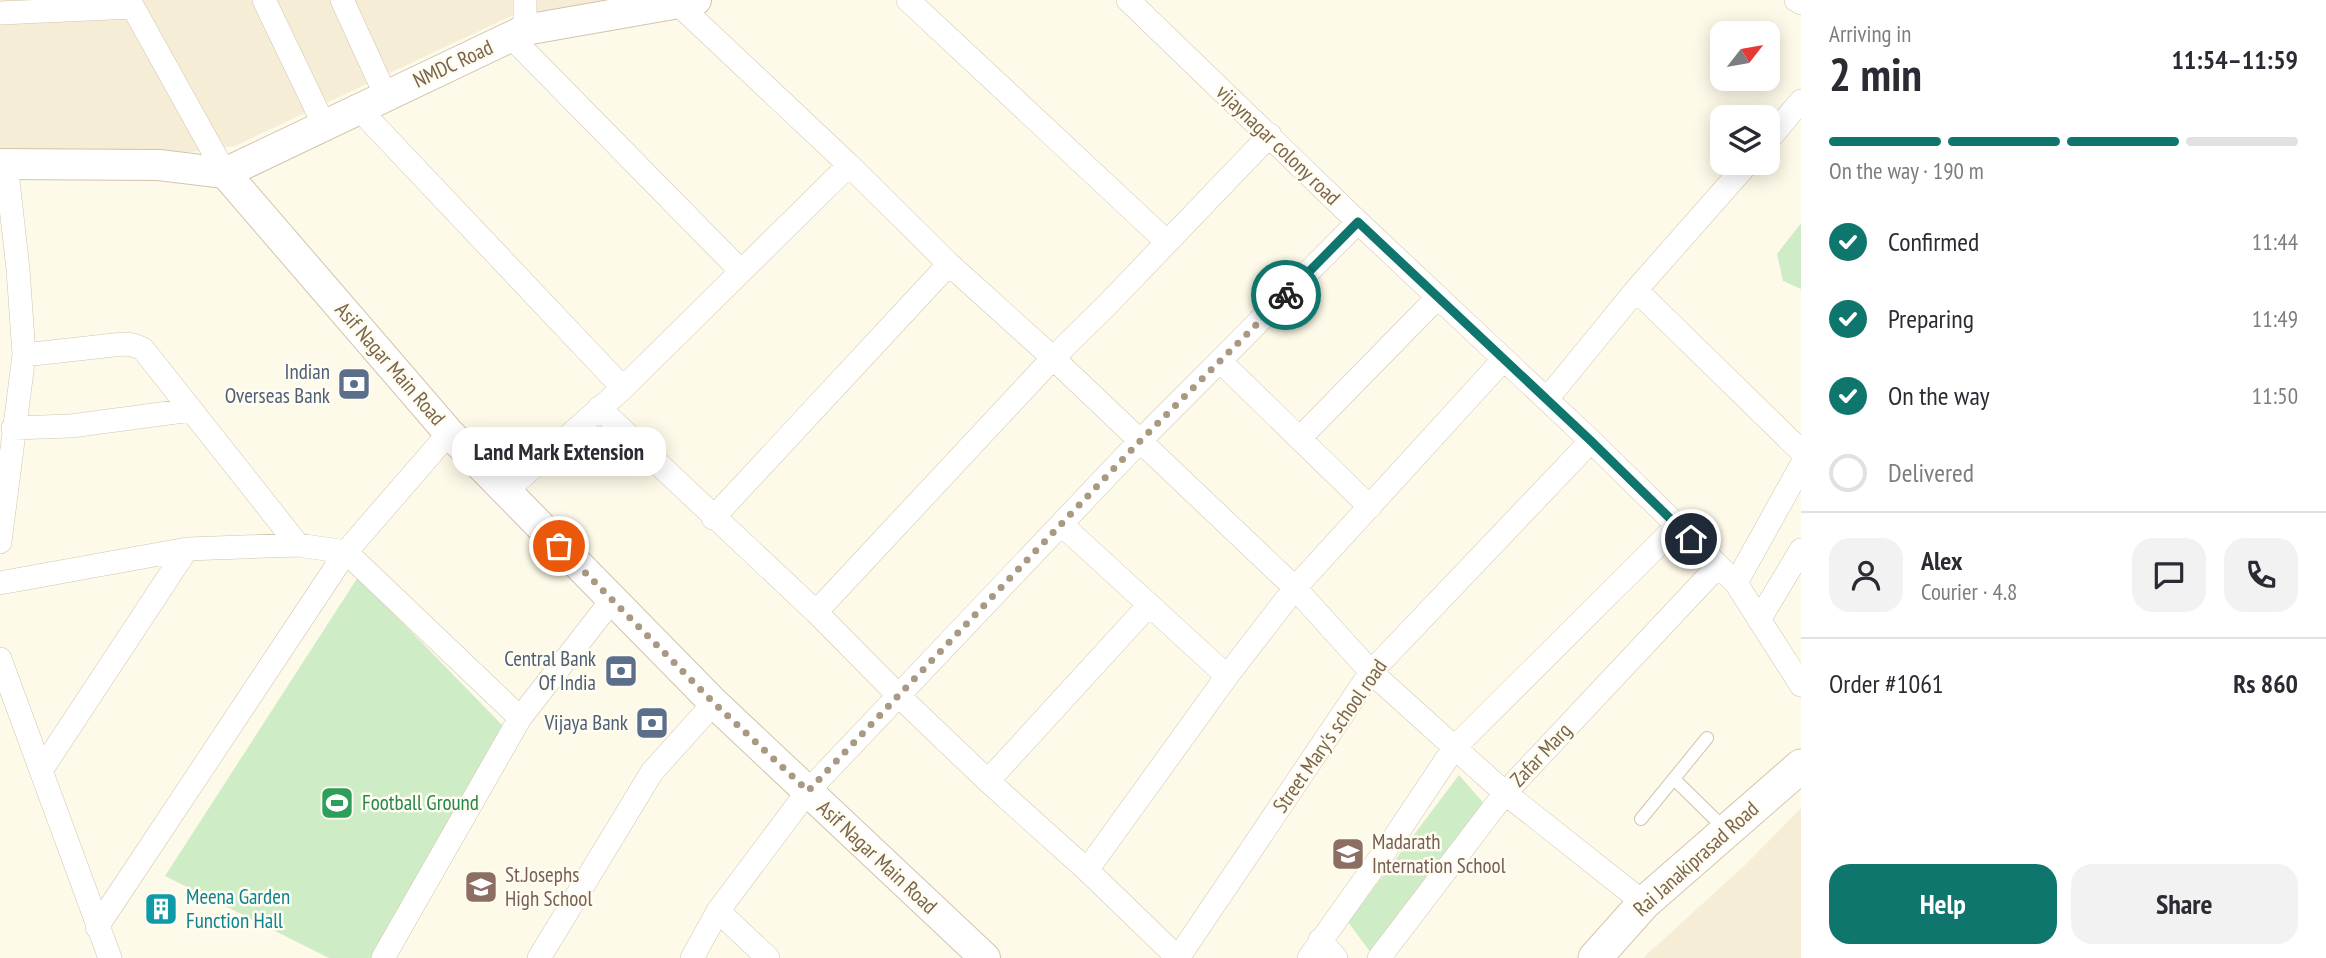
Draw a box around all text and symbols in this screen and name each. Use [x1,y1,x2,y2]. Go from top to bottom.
text: Arriving in [1829,19,1911,48]
north arrow [1710,21,1780,91]
map controls [1710,21,1780,175]
street label: NMDC Road [409,33,497,94]
text: 11:54–11:59 [2171,43,2298,76]
text: 2 min [1829,44,1922,104]
street label: vijaynagar colony road [1211,79,1346,211]
button: layers [1710,105,1780,175]
text: On the way · 190 m [1829,156,1984,185]
icon: check [1829,223,1867,261]
text: Confirmed [1888,225,1979,258]
text: 11:44 [2252,227,2298,256]
courier [1251,260,1321,330]
icon: bike [1267,276,1305,314]
street label: Asif Nagar Main Road [329,296,451,431]
icon: check [1829,300,1867,338]
text: Preparing [1888,302,1974,335]
text: 11:49 [2252,304,2298,333]
place label: Indian Overseas Bank [225,358,330,409]
bank icon: Indian Overseas Bank [335,365,373,403]
icon: check [1829,377,1867,415]
text: On the way [1888,379,1990,412]
text: 11:50 [2252,381,2298,410]
callout: Land Mark Extension [452,427,666,476]
text: Land Mark Extension [474,437,644,466]
text: Delivered [1888,456,1974,489]
pin [1661,509,1721,569]
pin [529,516,589,576]
icon: home [1672,520,1710,558]
icon: bag [540,527,578,565]
button: person [1829,538,1903,612]
button: chat [2132,538,2206,612]
button: phone [2224,538,2298,612]
text: Alex [1921,544,1962,577]
text: Courier · 4.8 [1921,577,2017,606]
place label: Central Bank Of India [504,645,596,696]
bank icon: Central Bank Of India [602,652,640,690]
street label: Street Mary's school road [1267,654,1393,818]
text: Order #1061 [1829,667,1944,700]
text: Rs 860 [2233,667,2298,700]
bank icon: Vijaya Bank [633,704,671,742]
place label: Vijaya Bank [543,709,628,736]
street label: Zafar Marg [1504,717,1577,792]
sports icon: Football Ground [318,784,356,822]
place label: Football Ground [362,789,479,816]
street label: Asif Nagar Main Road [812,794,943,919]
street label: Rai Janakiprasad Road [1627,795,1764,922]
place label: Madarath Internation School [1372,828,1506,879]
school or university icon: Madarath Internation School [1329,835,1367,873]
place label: St.Josephs High School [505,861,592,912]
button: Help [1829,864,2057,944]
button: Share [2071,864,2298,944]
school or university icon: St.Josephs High School [462,868,500,906]
place label: Meena Garden Function Hall [186,883,290,934]
building icon: Meena Garden Function Hall [142,890,180,928]

